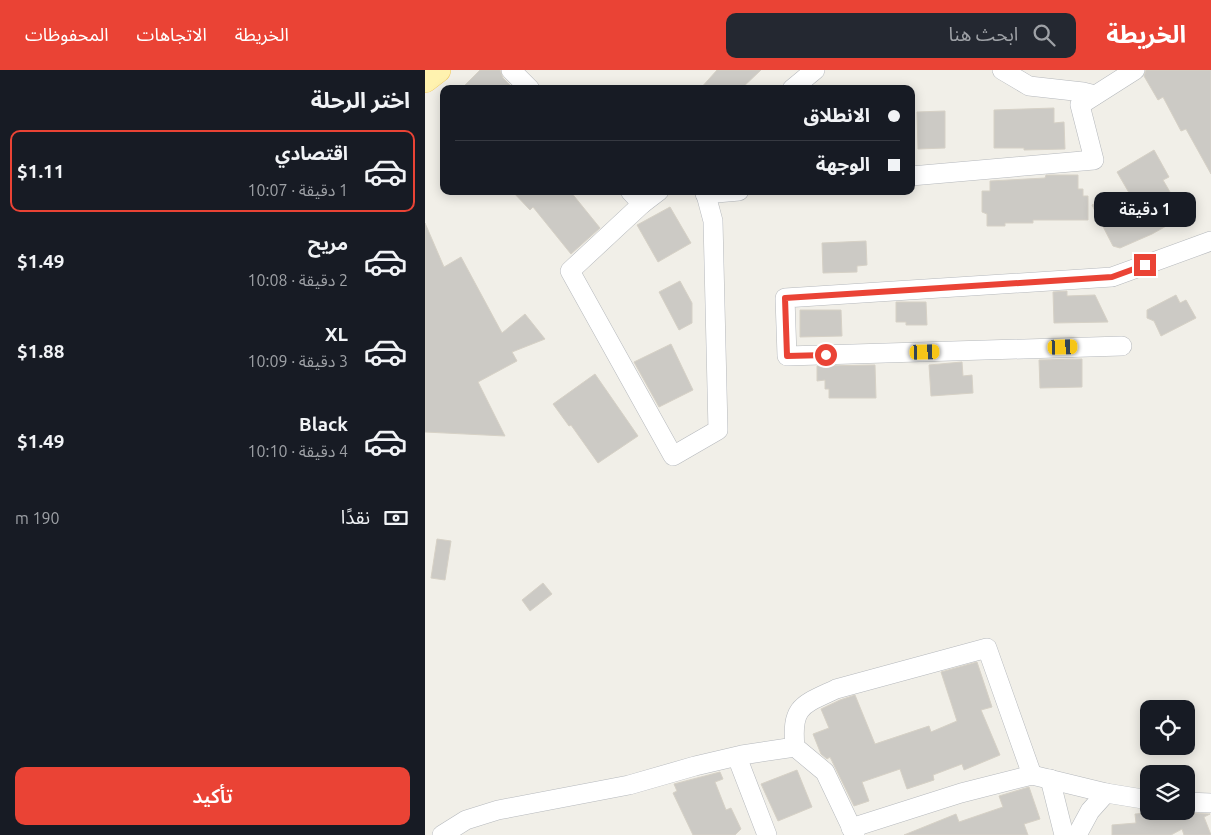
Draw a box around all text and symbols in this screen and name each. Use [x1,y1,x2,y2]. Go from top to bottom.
search box [726,13,1076,58]
icon: search [1030,21,1058,49]
text: الخريطة [1106,21,1186,48]
text: ابحث هنا [948,23,1018,45]
text: المحفوظات [25,24,109,44]
text: الاتجاهات [137,24,207,44]
text: الخريطة [235,24,289,44]
text: اختر الرحلة [311,87,410,112]
text: الانطلاق [804,104,870,126]
text: اقتصادي [275,142,348,164]
icon: car [363,149,408,194]
text: الوجهة [816,153,870,175]
text: $1.11 [17,160,65,182]
text: 1 دقيقة · 10:07 [248,181,348,199]
callout: 1 دقيقة [1094,192,1196,228]
text: 1 دقيقة [1119,200,1171,218]
text: مريح [308,232,348,254]
icon: car [363,239,408,284]
text: $1.49 [17,250,65,272]
route end [1134,254,1156,276]
text: 2 دقيقة · 10:08 [248,271,348,289]
text: XL [325,323,348,345]
icon: car [363,329,408,374]
car [1047,339,1078,355]
text: $1.88 [17,340,65,362]
route start [815,344,837,366]
car [909,344,940,360]
text: 3 دقيقة · 10:09 [248,352,348,370]
text: Black [299,413,348,435]
icon: car [363,419,408,464]
text: $1.49 [17,430,65,452]
text: 4 دقيقة · 10:10 [248,442,348,460]
icon: cash [382,504,410,532]
text: نقدًا [341,506,370,528]
text: 190 m [15,509,60,527]
map controls [1140,700,1195,820]
button: locate [1140,700,1195,755]
button: layers [1140,765,1195,820]
button: تأكيد [15,767,410,825]

